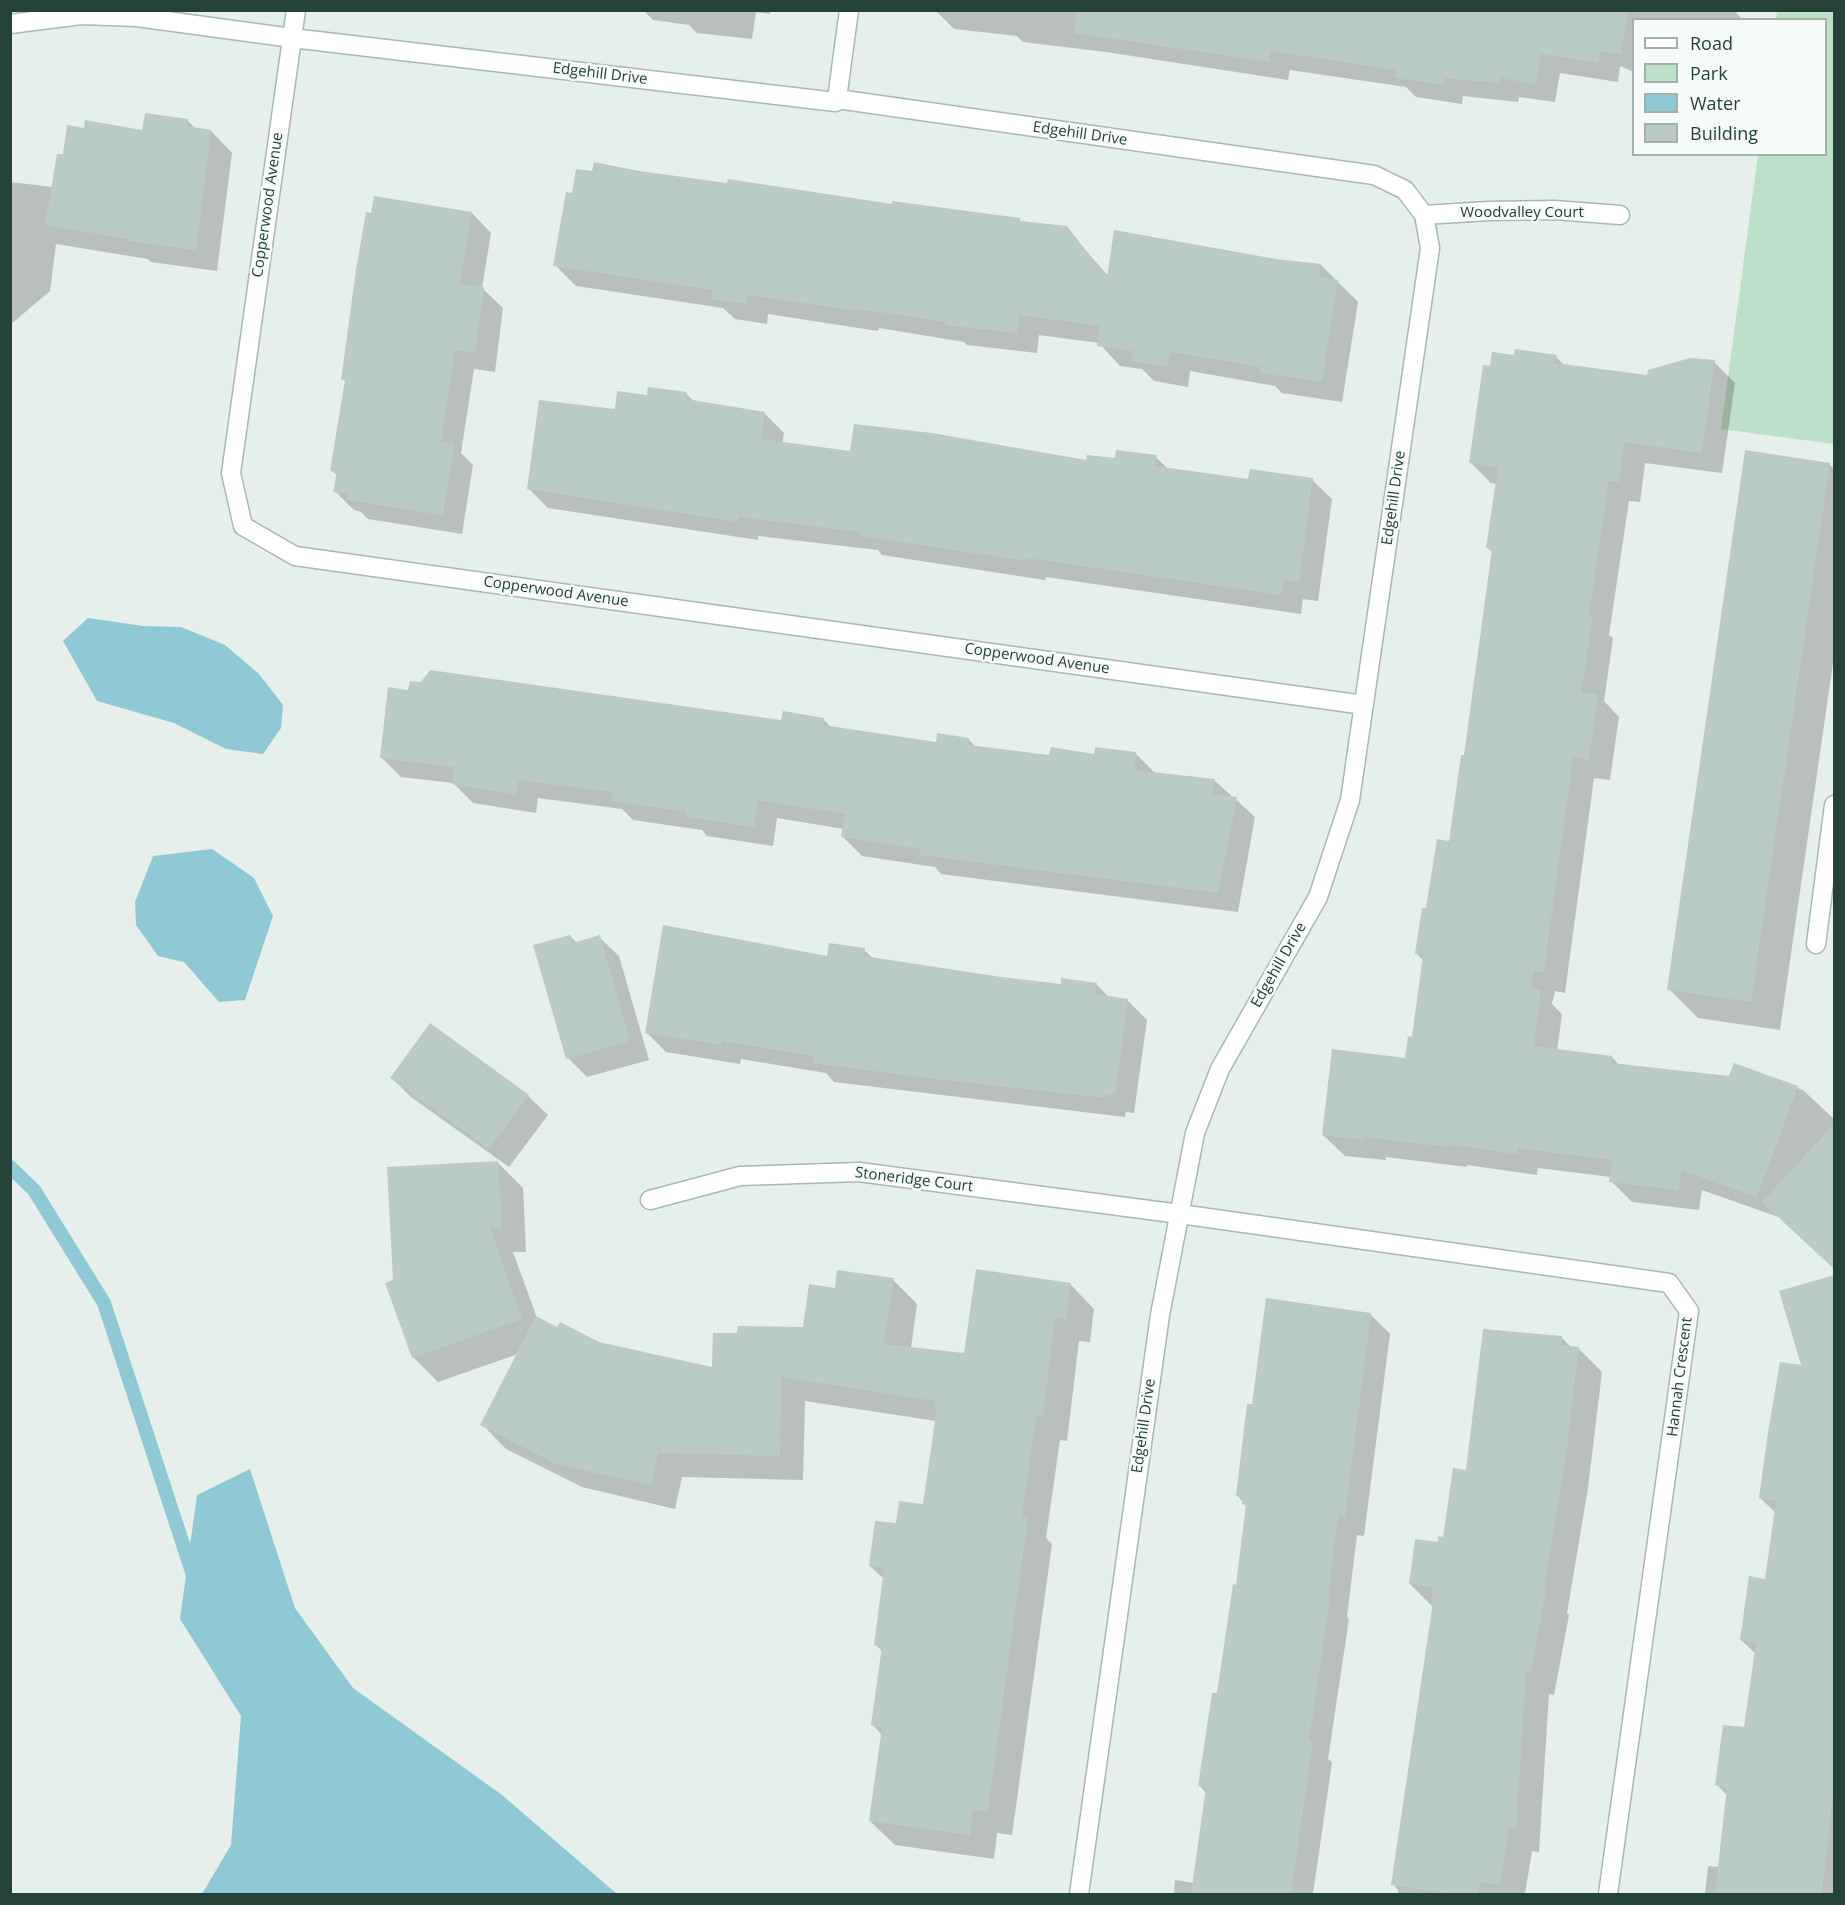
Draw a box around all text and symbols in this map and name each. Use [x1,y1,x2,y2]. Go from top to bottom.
legend [1632,18,1827,156]
text: Road [1690,31,1733,55]
street label: Edgehill Drive [552,59,648,89]
text: Park [1690,61,1728,85]
text: Water [1690,91,1741,115]
street label: Edgehill Drive [1032,118,1128,150]
text: Building [1690,121,1758,145]
street label: Copperwood Avenue [249,131,287,279]
street label: Woodvalley Court [1460,204,1584,222]
street label: Edgehill Drive [1378,450,1410,546]
street label: Copperwood Avenue [482,573,630,611]
street label: Copperwood Avenue [963,640,1111,678]
street label: Edgehill Drive [1247,919,1311,1011]
street label: Stoneridge Court [854,1164,974,1196]
street label: Hannah Crescent [1664,1316,1696,1438]
street label: Edgehill Drive [1128,1378,1160,1474]

